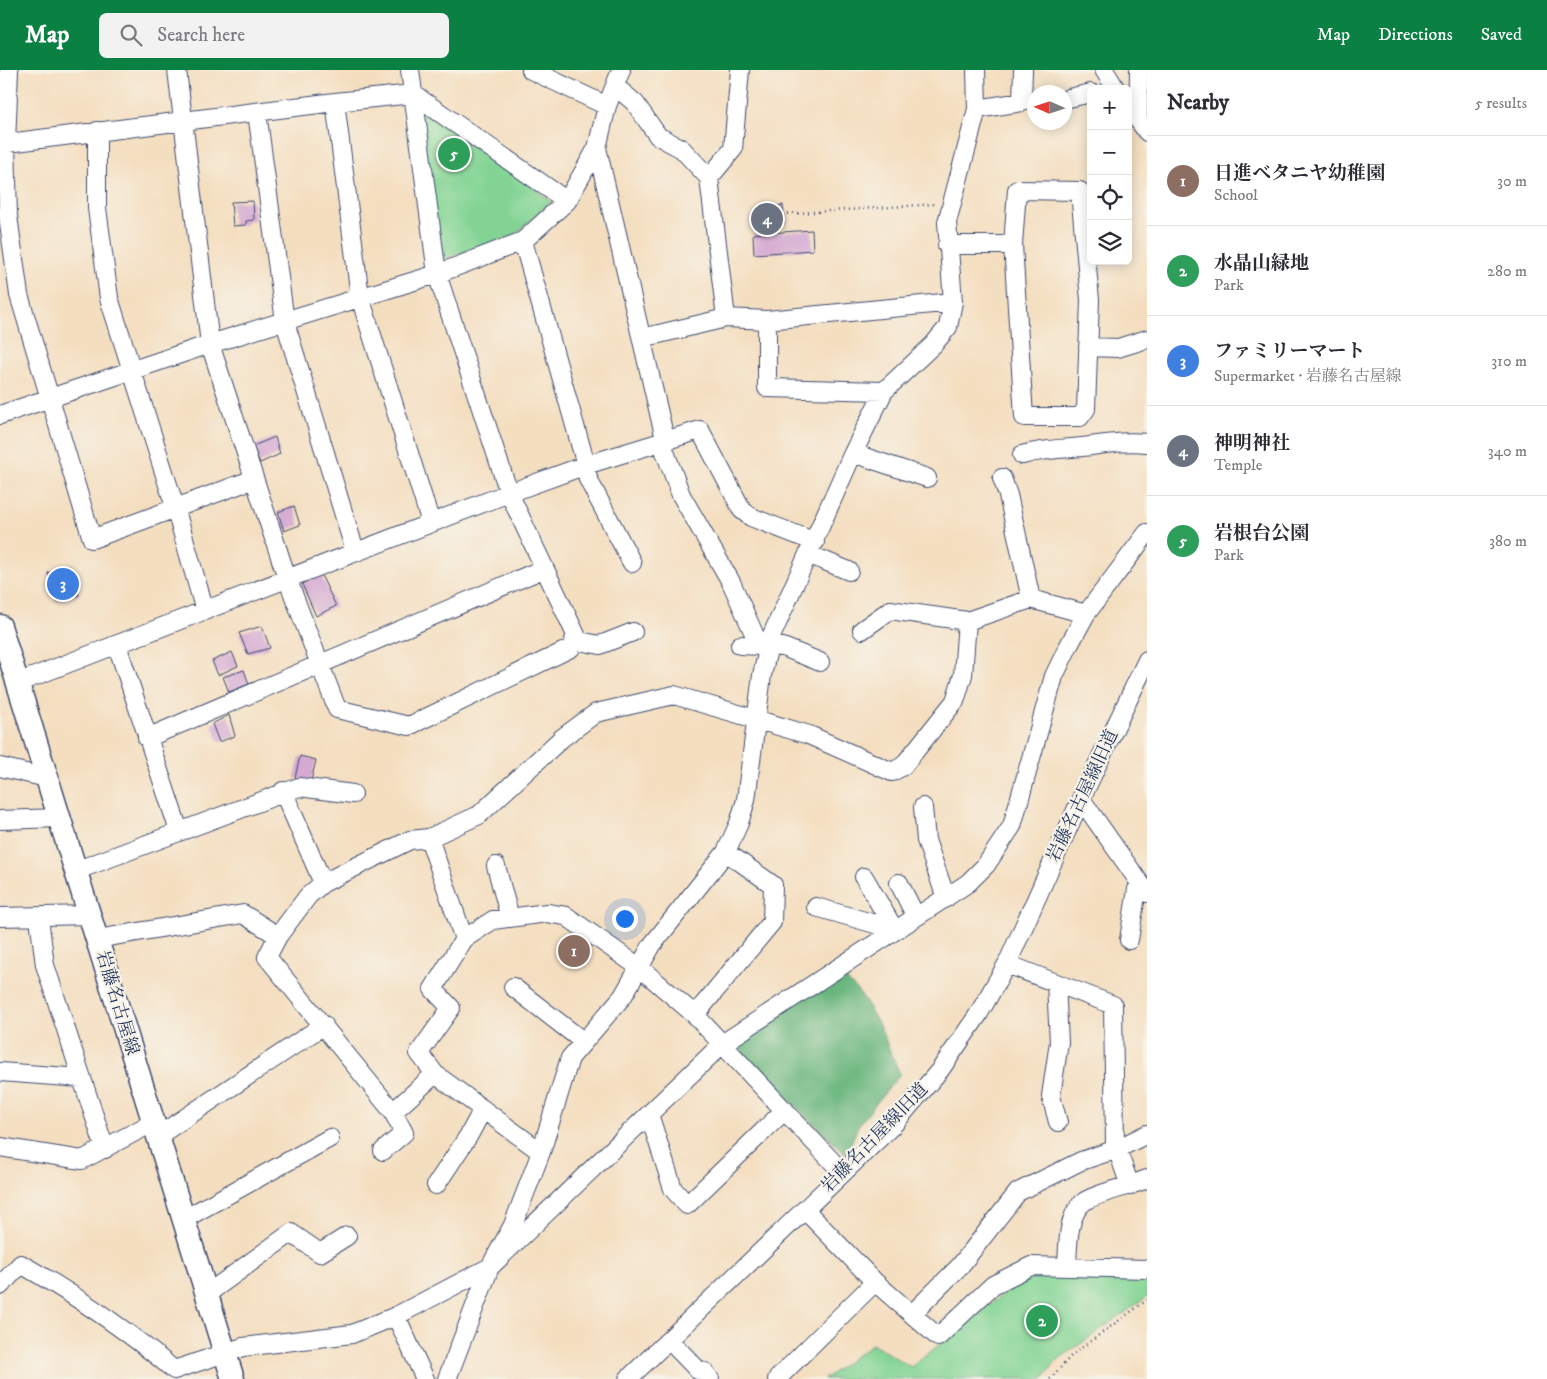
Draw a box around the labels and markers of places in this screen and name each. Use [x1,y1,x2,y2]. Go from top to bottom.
pin: 5 [438,135,470,173]
pin: 4 [751,200,783,238]
pin: 3 [47,565,79,603]
pin: 1 [558,932,590,970]
pin: 2 [1026,1302,1058,1340]

